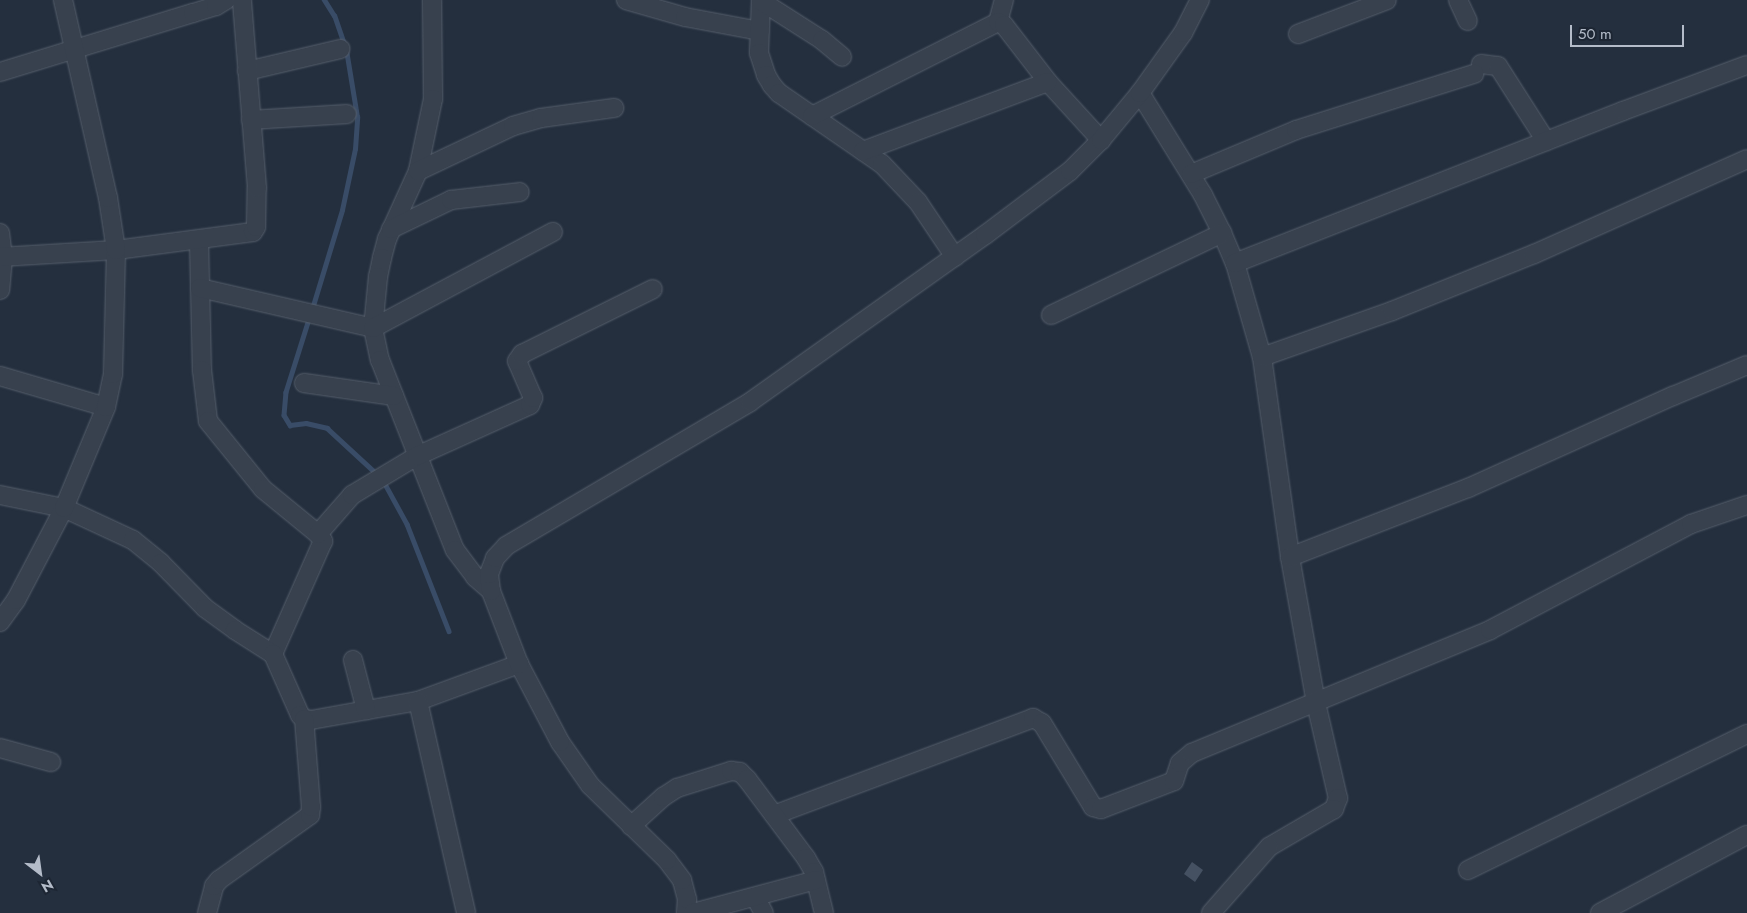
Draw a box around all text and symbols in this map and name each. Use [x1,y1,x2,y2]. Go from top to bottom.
scale bar [1572,15,1686,47]
text: 50 m [1578,23,1612,45]
north arrow [15,848,65,898]
text: N [38,875,57,897]

